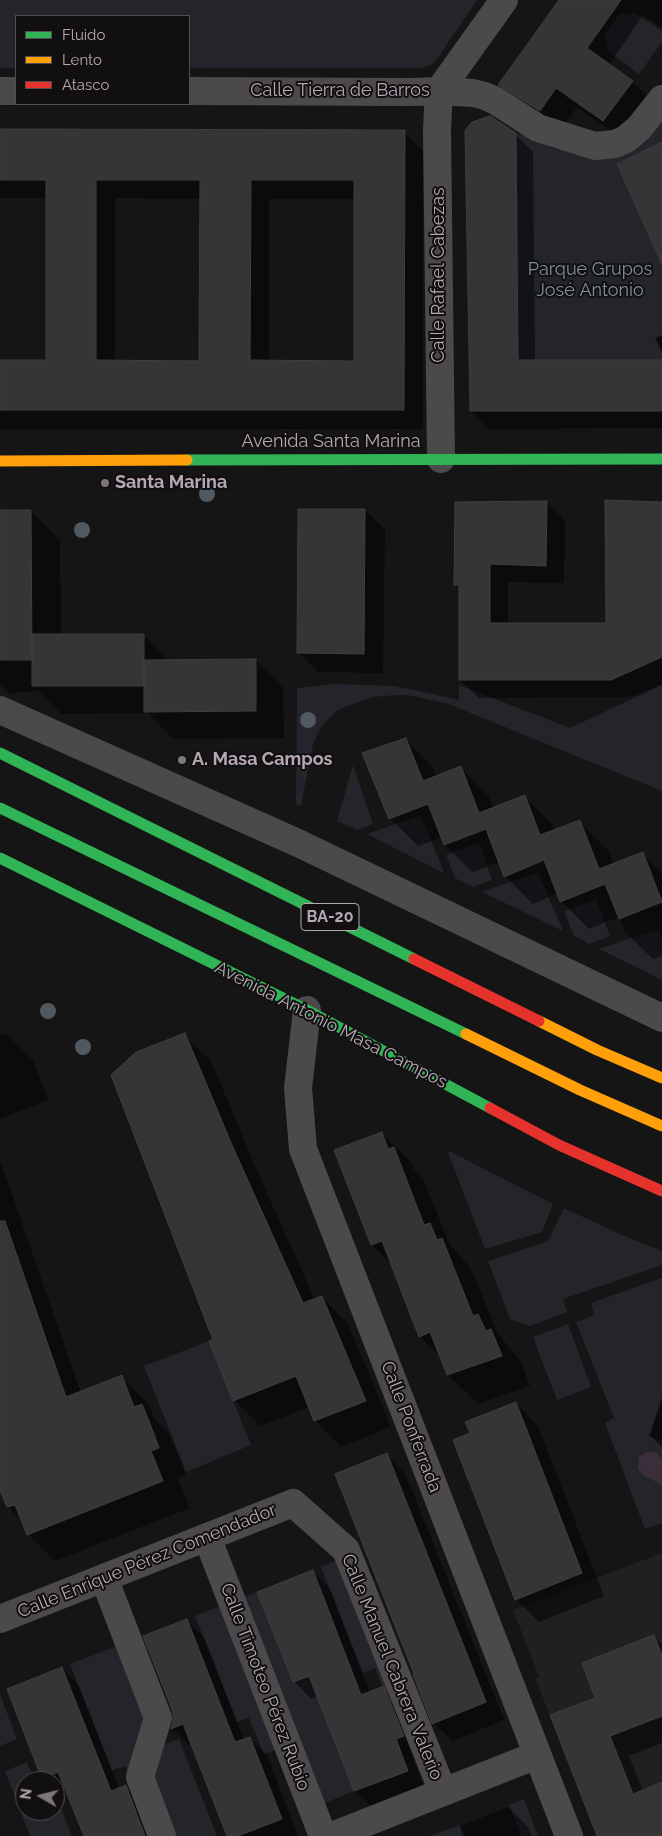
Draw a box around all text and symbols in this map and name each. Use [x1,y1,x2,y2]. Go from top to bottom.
legend [15,15,190,105]
text: Fluido [62,26,105,44]
text: Lento [62,51,102,69]
text: Atasco [62,76,109,94]
street label: Calle Tierra de Barros [250,80,430,102]
street label: Calle Rafael Cabezas [428,187,450,363]
park label: Parque Grupos José Antonio [528,259,652,302]
street label: Avenida Santa Marina [241,431,421,453]
place label: Santa Marina [115,472,227,494]
marker: Santa Marina [99,477,111,489]
place label: A. Masa Campos [192,749,332,771]
marker: A. Masa Campos [176,754,188,766]
road number: BA-20 [301,904,359,930]
street label: Avenida Antonio Masa Campos [211,957,451,1093]
street label: Calle Ponferrada [376,1358,446,1496]
street label: Calle Enrique Pérez Comendador [15,1499,279,1623]
street label: Calle Manuel Cabrera Valerio [337,1551,447,1783]
street label: Calle Timoteo Pérez Rubio [215,1580,315,1794]
north arrow [15,1771,65,1821]
text: N [17,1788,35,1800]

